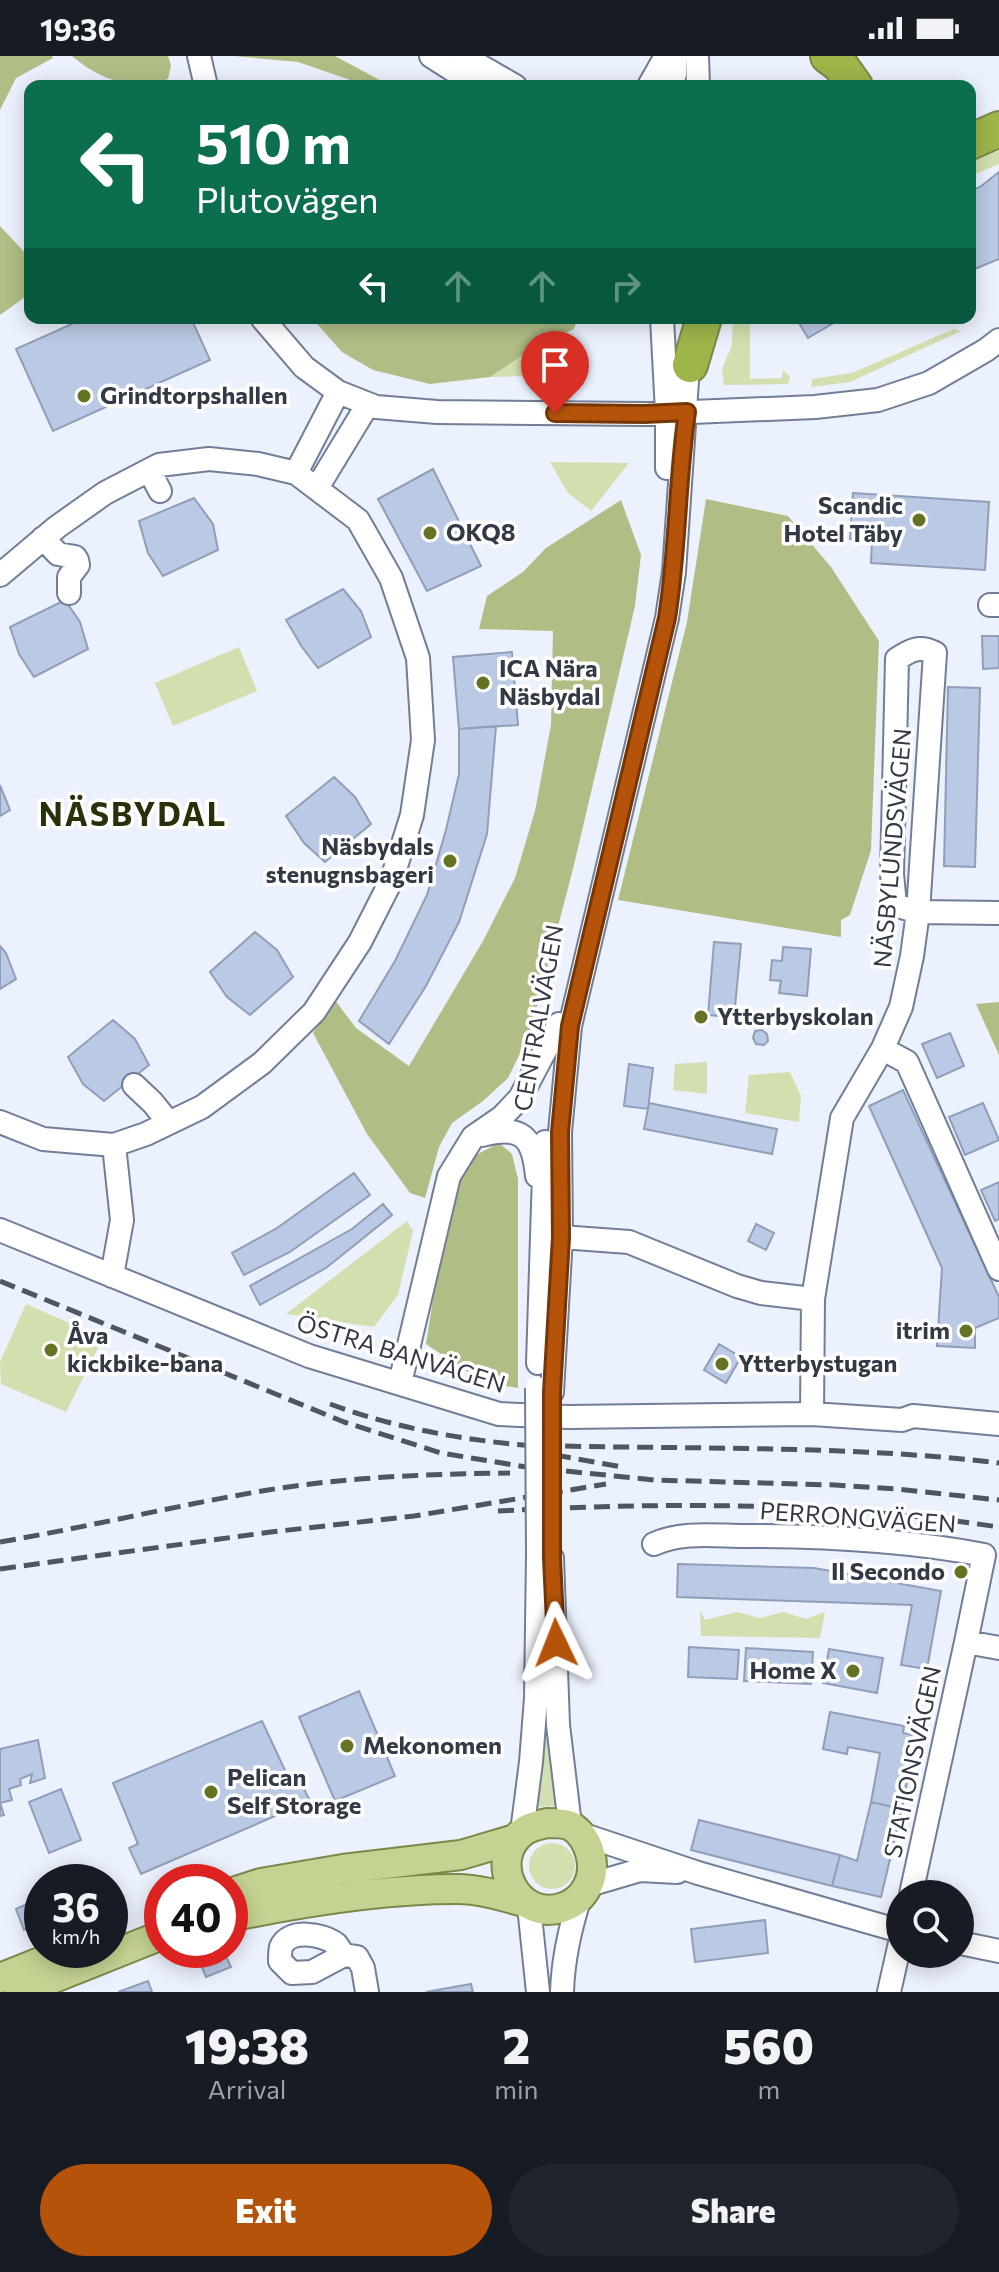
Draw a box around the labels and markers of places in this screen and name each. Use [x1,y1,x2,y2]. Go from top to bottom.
pin [521,331,589,413]
place label: Grindtorpshallen [100,380,288,409]
marker: Grindtorpshallen [75,387,93,405]
place label: Scandic Hotel Täby [783,490,903,547]
marker: Scandic Hotel Täby [910,511,928,529]
place label: OKQ8 [446,517,516,546]
marker: OKQ8 [421,524,439,542]
place label: ICA Nära Näsbydal [499,653,601,710]
marker: ICA Nära Näsbydal [474,674,492,692]
place label: Näsbydals stenugnsbageri [265,831,434,888]
marker: Näsbydals stenugnsbageri [441,852,459,870]
place label: Ytterbyskolan [717,1001,874,1030]
marker: Ytterbyskolan [692,1008,710,1026]
place label: itrim [896,1315,950,1344]
place label: Åva kickbike-bana [67,1320,223,1377]
marker: itrim [957,1322,975,1340]
marker: Åva kickbike-bana [42,1341,60,1359]
place label: Ytterbystugan [738,1348,897,1377]
marker: Ytterbystugan [713,1355,731,1373]
place label: Il Secondo [831,1556,945,1585]
marker: Il Secondo [952,1563,970,1581]
place label: Home X [749,1655,837,1684]
marker: Home X [844,1662,862,1680]
place label: Mekonomen [363,1730,502,1759]
marker: Mekonomen [338,1737,356,1755]
place label: Pelican Self Storage [227,1762,361,1819]
marker: Pelican Self Storage [202,1783,220,1801]

